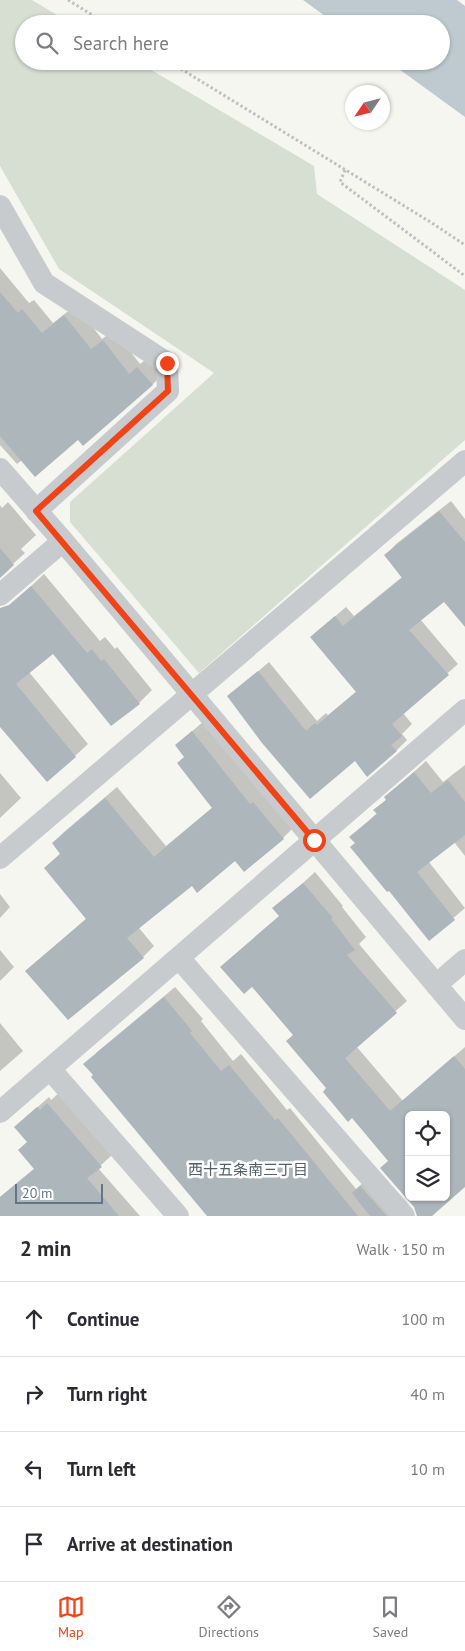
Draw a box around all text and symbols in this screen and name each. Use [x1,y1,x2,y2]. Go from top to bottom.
search box [15,15,450,70]
icon: search [33,29,61,57]
text: Search here [73,31,169,55]
north arrow [345,85,390,130]
route end [156,352,179,375]
route start [303,829,326,852]
map controls [405,1111,450,1201]
button: locate [405,1111,450,1156]
button: layers [405,1156,450,1201]
district label: 西十五条南三丁目 [188,1160,308,1179]
scale bar [15,1181,102,1204]
text: 20 m [22,1184,52,1202]
text: 2 min [20,1235,71,1262]
text: Walk · 150 m [356,1239,445,1259]
icon: ahead [20,1305,48,1333]
text: Continue [67,1307,139,1331]
text: 100 m [402,1309,445,1329]
icon: right [20,1380,48,1408]
text: Turn right [67,1382,147,1406]
text: 40 m [410,1384,445,1404]
icon: left [20,1455,48,1483]
text: Turn left [67,1457,136,1481]
text: 10 m [410,1459,445,1479]
icon: arrive [20,1530,48,1558]
text: Arrive at destination [67,1532,233,1556]
tab: Map [57,1593,85,1641]
tab: Directions [198,1593,259,1641]
tab: Saved [373,1593,408,1641]

